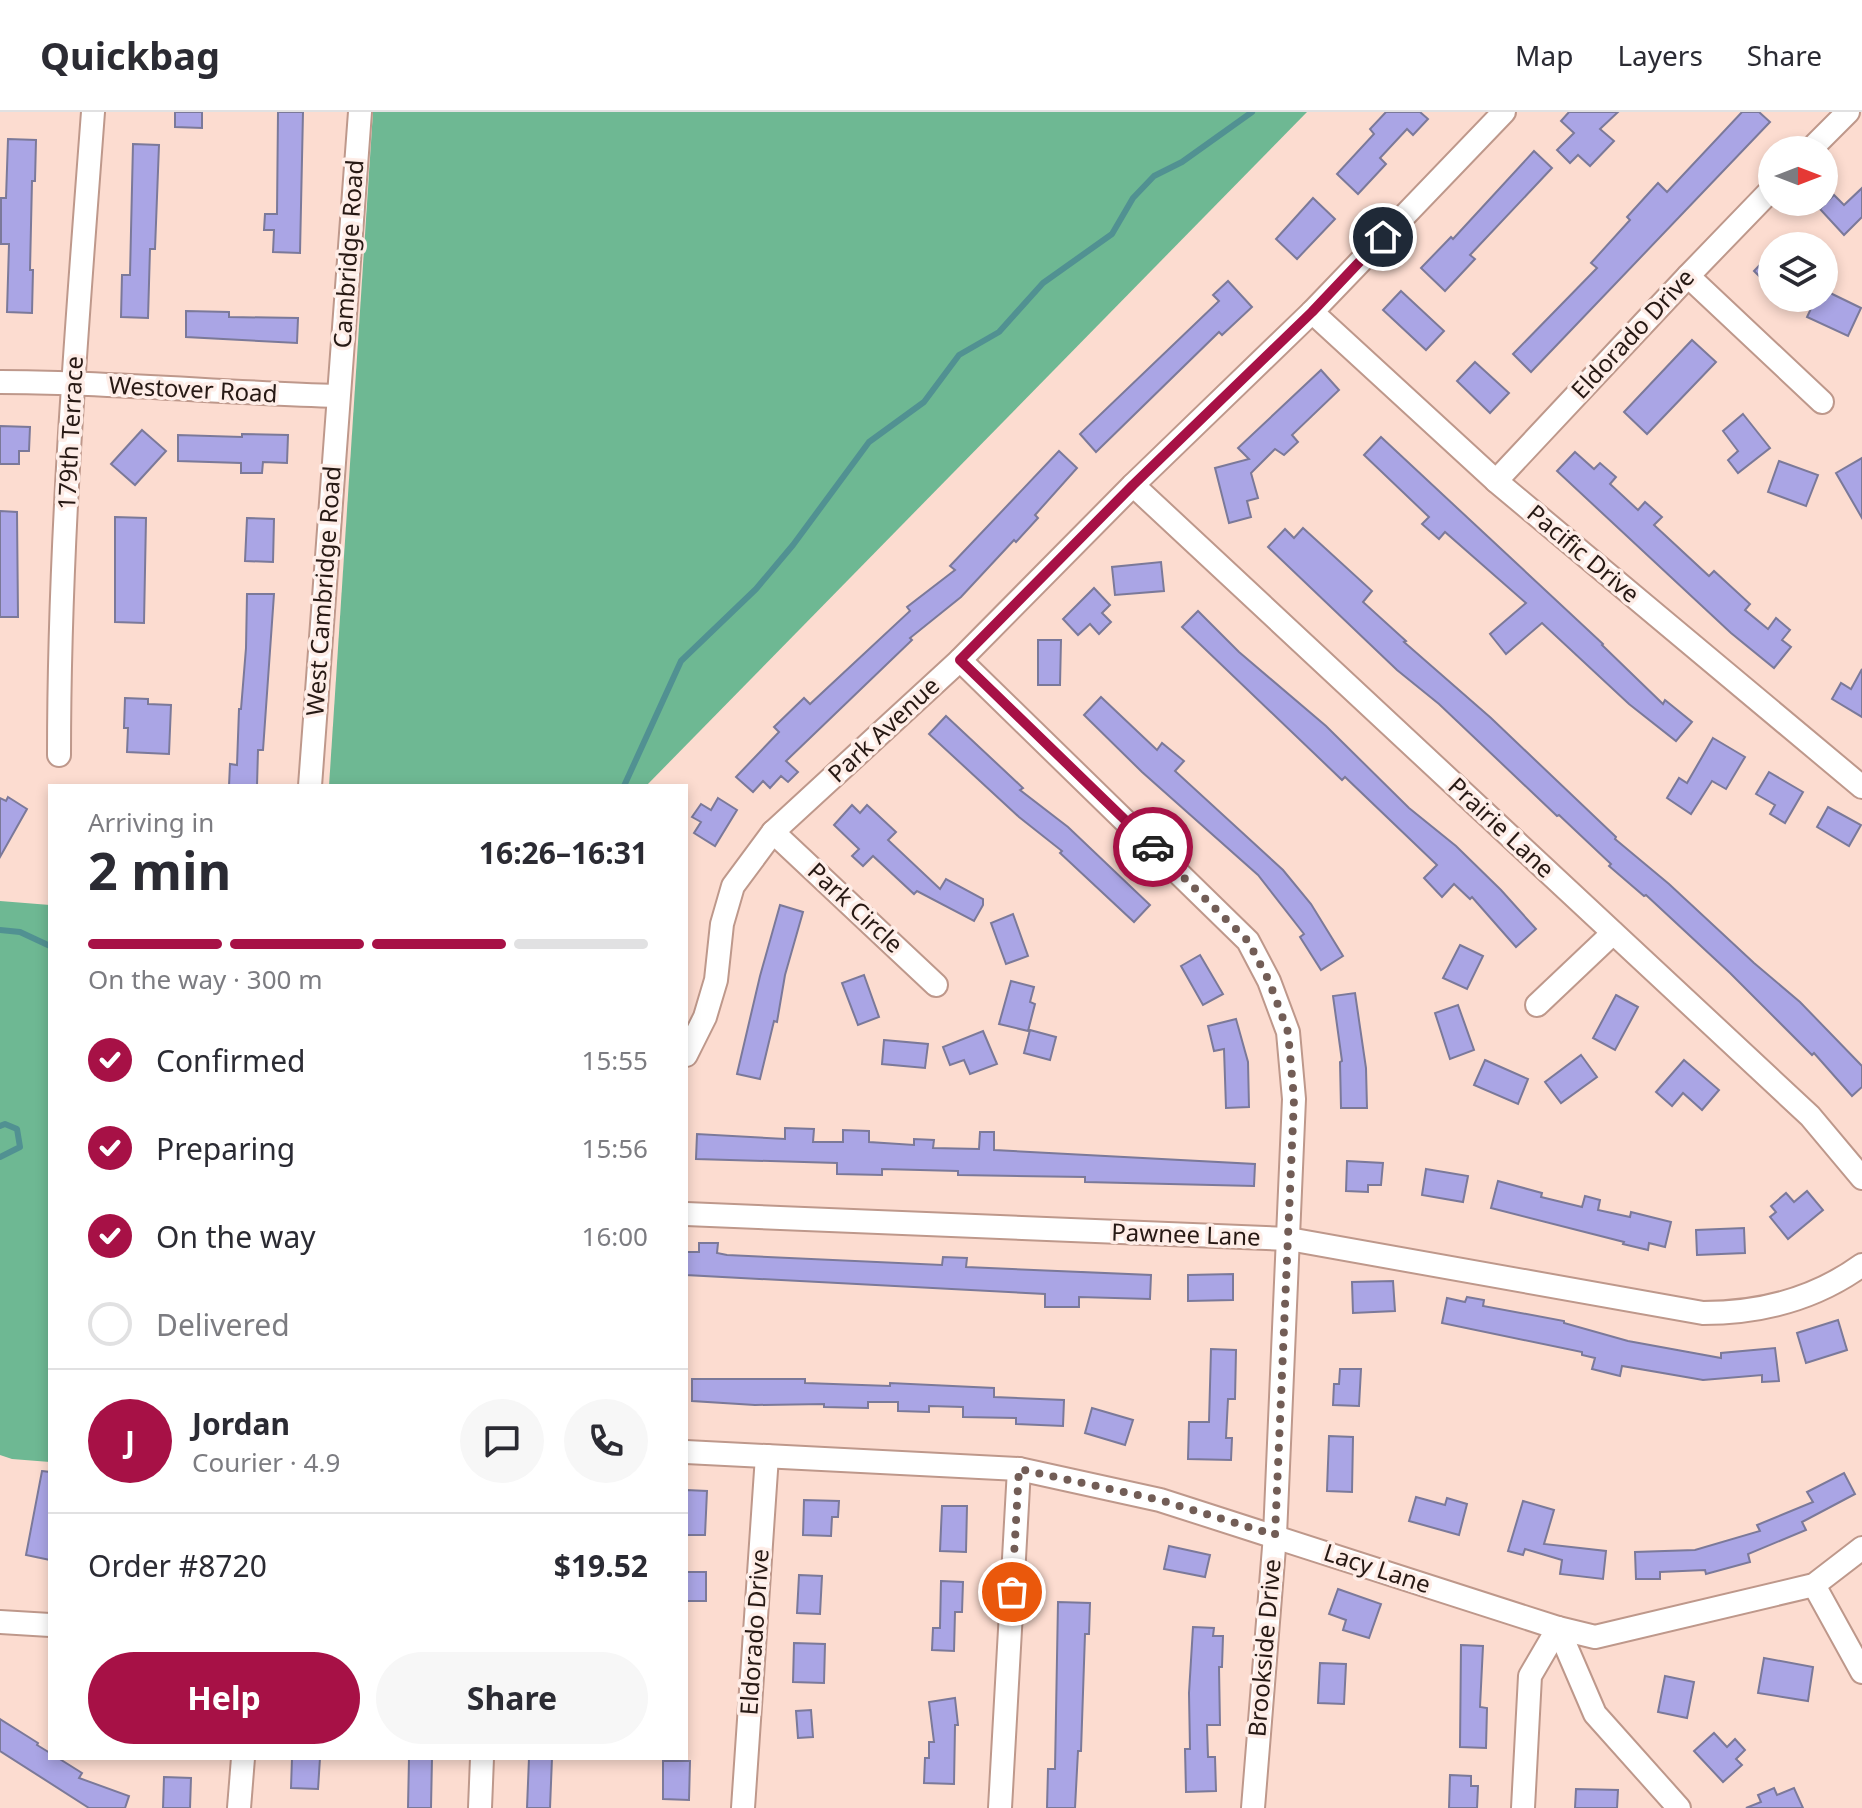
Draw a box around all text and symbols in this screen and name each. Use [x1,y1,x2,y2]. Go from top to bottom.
text: Quickbag [40,29,220,81]
text: Map [1515,36,1573,74]
text: Layers [1617,36,1703,74]
text: Share [1747,36,1822,74]
north arrow [1758,136,1838,216]
map controls [1758,136,1838,312]
street label: Cambridge Road [324,159,371,349]
pin [1349,203,1417,271]
icon: home [1361,215,1405,259]
button: layers [1758,232,1838,312]
street label: Eldorado Drive [1563,261,1701,405]
street label: 179th Terrace [49,355,90,511]
street label: Westover Road [108,368,278,409]
street label: West Cambridge Road [297,465,348,717]
street label: Pacific Drive [1521,496,1647,610]
street label: Park Avenue [820,669,946,789]
street label: Prairie Lane [1442,769,1562,885]
text: Arriving in [88,804,214,840]
courier [1113,807,1193,887]
icon: car [1131,825,1175,869]
text: 16:26–16:31 [479,832,648,873]
text: 2 min [88,834,231,905]
street label: Park Circle [801,854,911,960]
text: On the way · 300 m [88,961,322,997]
icon: check [88,1038,132,1082]
text: Confirmed [156,1040,306,1081]
text: 15:55 [582,1042,648,1078]
icon: check [88,1126,132,1170]
text: Preparing [156,1128,295,1169]
text: 15:56 [582,1130,648,1166]
icon: check [88,1214,132,1258]
street label: Pawnee Lane [1111,1214,1261,1253]
text: On the way [156,1216,316,1257]
text: 16:00 [582,1218,648,1254]
text: Delivered [156,1304,290,1345]
button: chat [460,1399,544,1483]
button: phone [564,1399,648,1483]
text: Jordan [192,1403,290,1444]
text: J [125,1421,135,1462]
text: Courier · 4.9 [192,1444,340,1480]
street label: Lacy Lane [1320,1535,1435,1600]
text: Order #8720 [88,1545,267,1586]
text: $19.52 [554,1545,648,1586]
street label: Eldorado Drive [731,1548,776,1716]
pin [978,1558,1046,1626]
street label: Brookside Drive [1239,1558,1288,1738]
icon: bag [990,1570,1034,1614]
button: Help [88,1652,360,1744]
button: Share [376,1652,648,1744]

